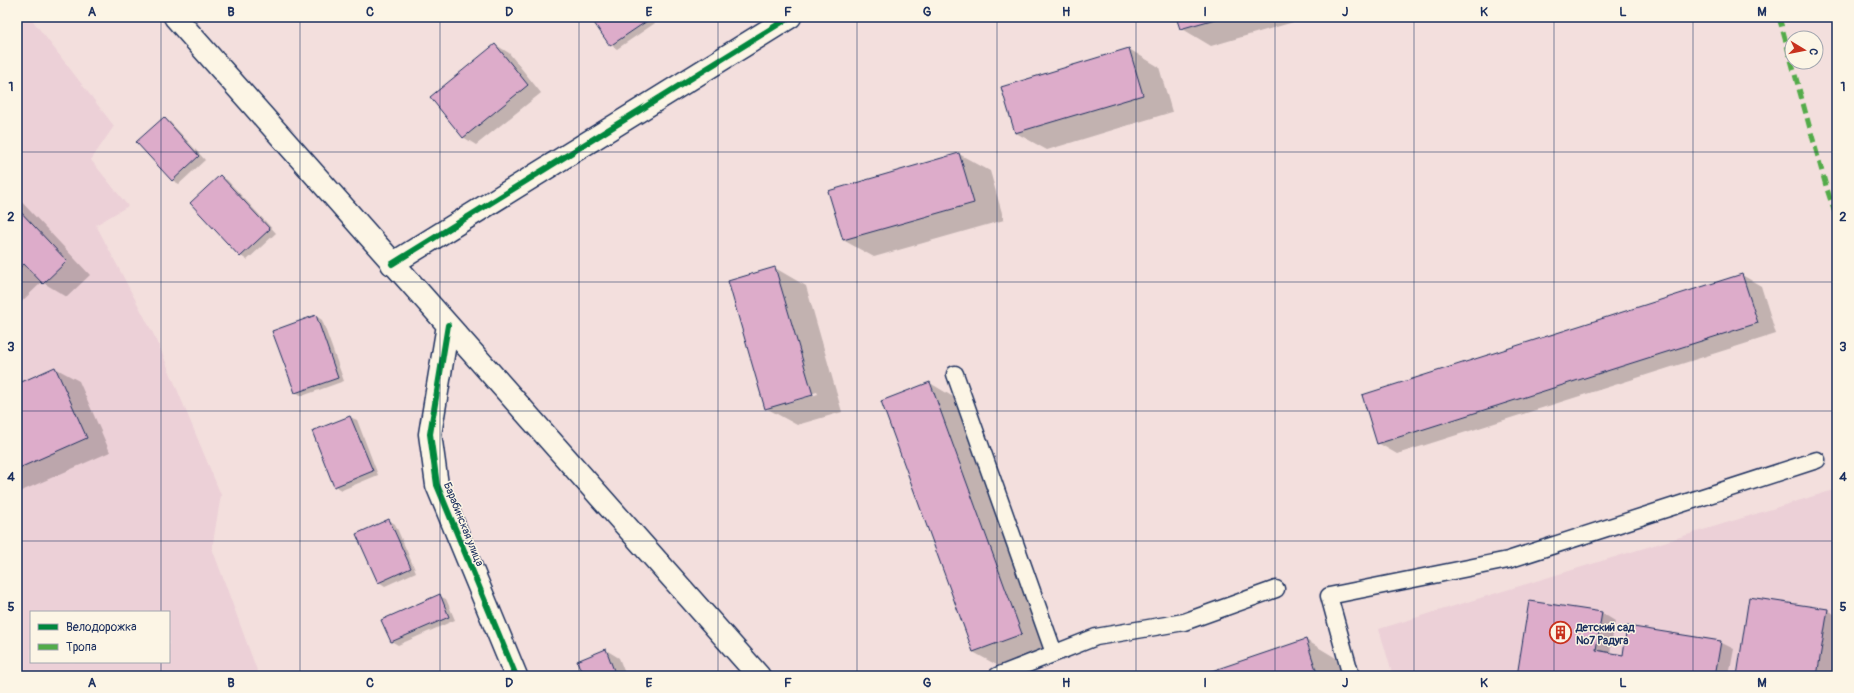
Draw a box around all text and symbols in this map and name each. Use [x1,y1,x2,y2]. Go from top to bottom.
text: A [88,4,97,20]
text: B [227,4,235,20]
text: C [366,4,374,20]
text: D [505,4,513,20]
text: E [646,4,653,20]
text: F [784,4,792,20]
text: G [923,4,932,20]
text: H [1062,4,1070,20]
text: I [1203,4,1207,20]
text: J [1342,4,1348,20]
text: K [1480,4,1488,20]
text: L [1619,4,1627,20]
text: M [1757,4,1767,20]
north arrow [1784,30,1824,70]
text: С [1806,47,1820,56]
text: 1 [8,79,14,95]
text: 1 [1840,79,1846,95]
text: 2 [7,209,15,225]
text: 2 [1839,209,1847,225]
text: 3 [7,339,15,355]
text: 3 [1839,339,1847,355]
text: 4 [7,469,15,485]
text: 4 [1839,469,1847,485]
street label: Барабинская улица [441,480,486,568]
text: 5 [7,599,15,615]
text: 5 [1839,599,1847,615]
legend [30,611,170,663]
text: Велодорожка [66,620,137,635]
building icon: Детский сад №7 Радуга [1548,620,1574,646]
place label: Детский сад №7 Радуга [1575,621,1635,647]
text: Тропа [66,640,97,655]
text: A [88,675,97,691]
text: B [227,675,235,691]
text: C [366,675,374,691]
text: D [505,675,513,691]
text: E [646,675,653,691]
text: F [784,675,792,691]
text: G [923,675,932,691]
text: H [1062,675,1070,691]
text: I [1203,675,1207,691]
text: J [1342,675,1348,691]
text: K [1480,675,1488,691]
text: L [1619,675,1627,691]
text: M [1757,675,1767,691]

